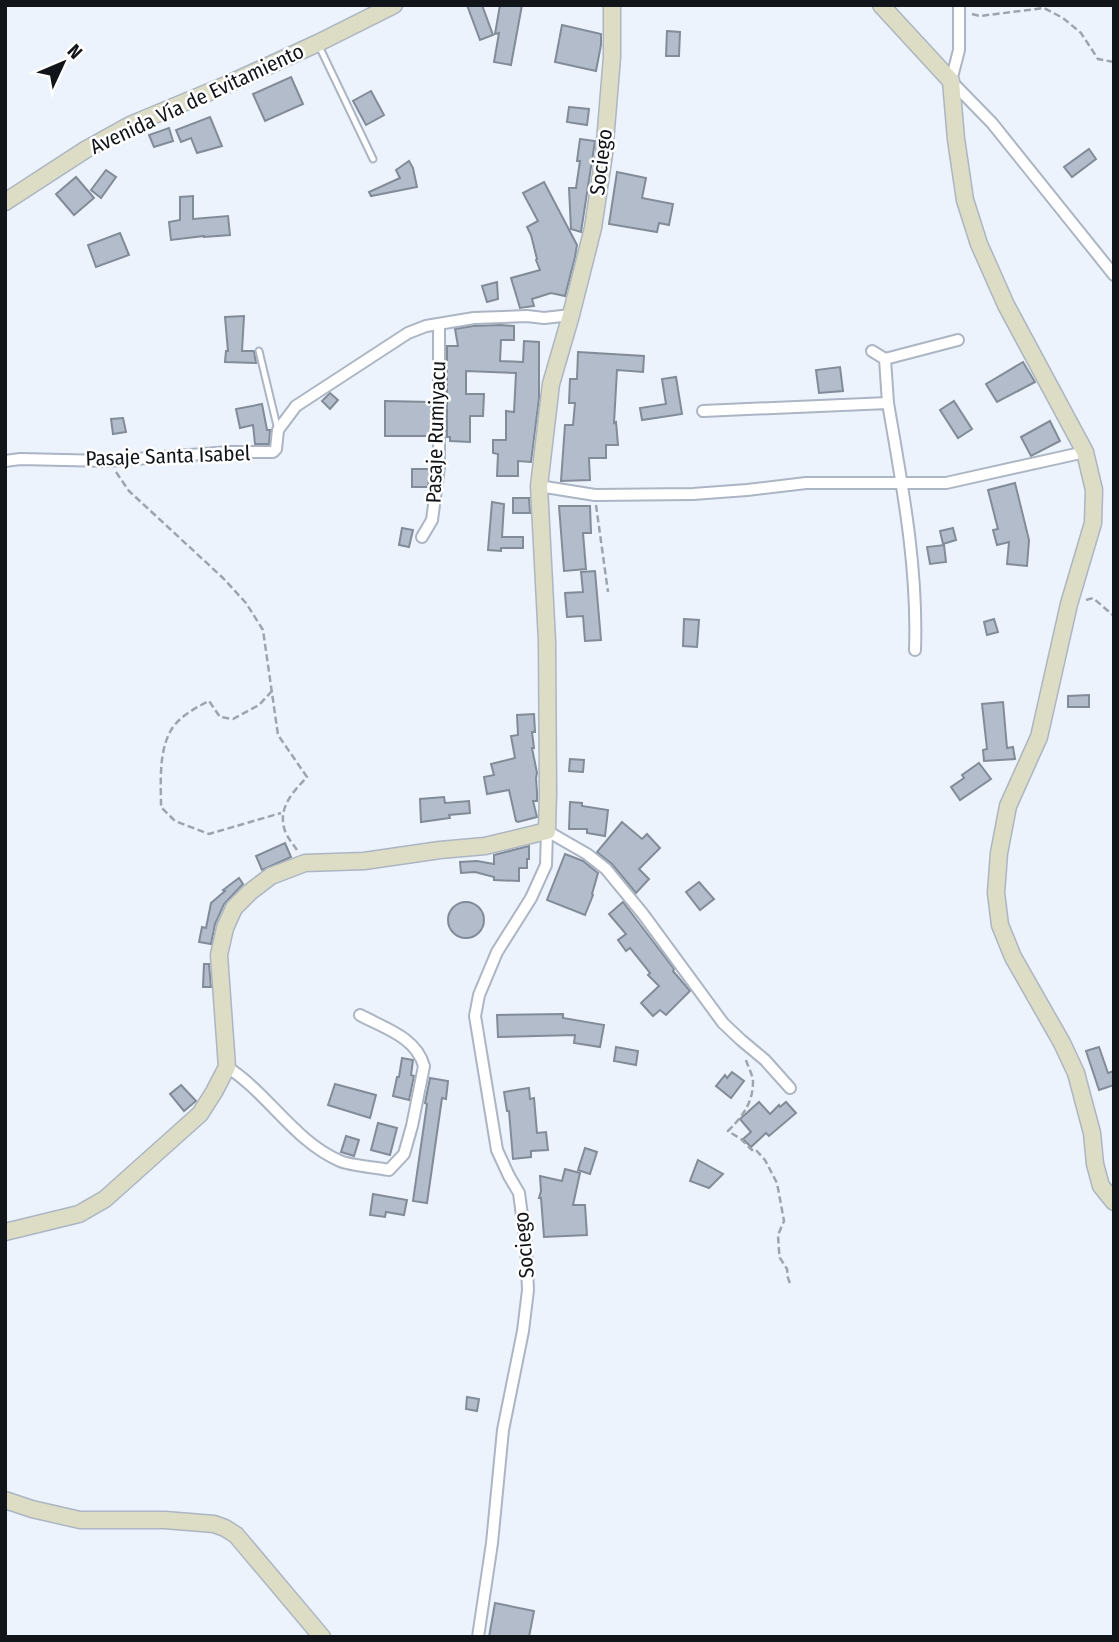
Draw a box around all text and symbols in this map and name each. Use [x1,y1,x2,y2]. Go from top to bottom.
north arrow [28,28,98,98]
street label: Avenida Vía de Evitamiento [86,38,308,160]
text: N [63,39,87,64]
street label: Sociego [584,127,618,197]
street label: Pasaje Rumiyacu [421,360,451,504]
street label: Pasaje Santa Isabel [85,440,251,472]
street label: Sociego [508,1211,540,1279]

